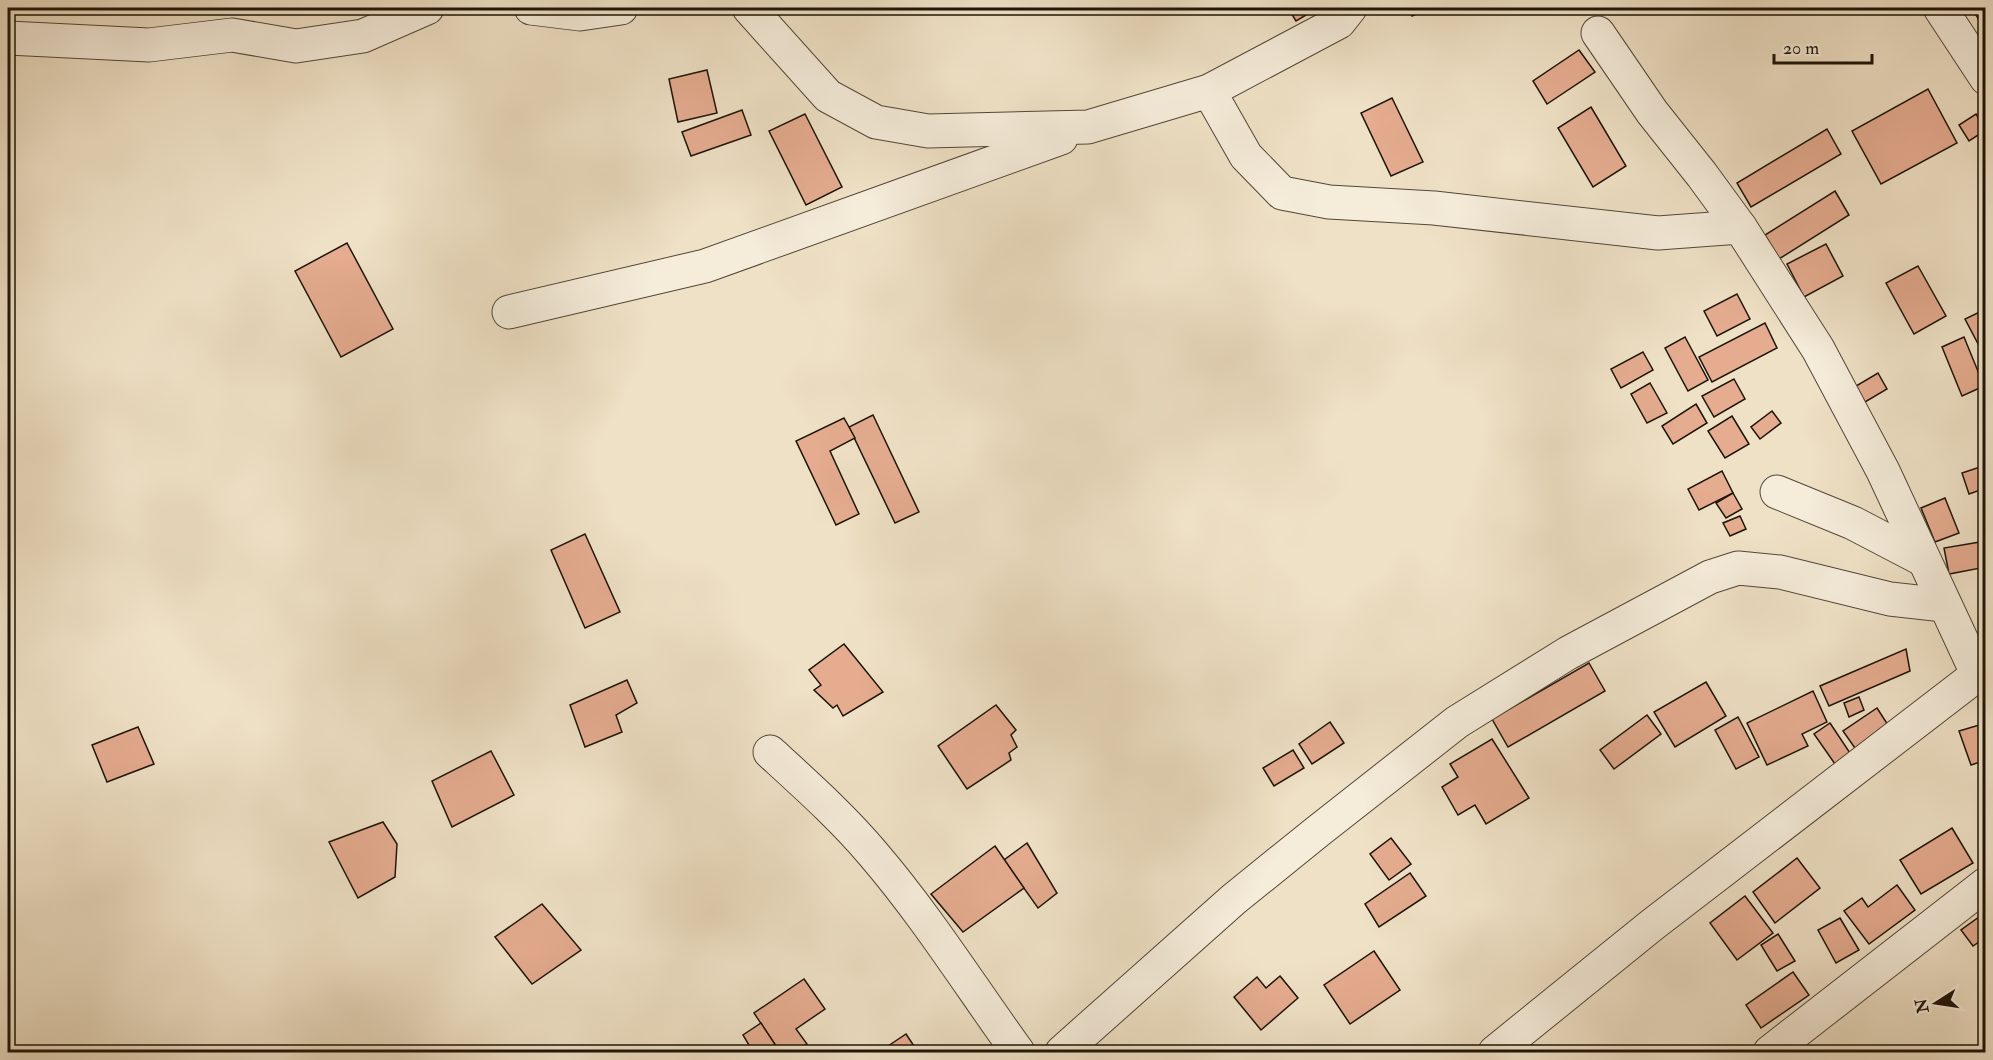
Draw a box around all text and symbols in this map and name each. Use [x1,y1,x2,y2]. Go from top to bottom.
scale bar [1774,27,1872,65]
text: 20 m [1783,37,1819,60]
north arrow [1906,973,1966,1033]
text: N [1911,996,1934,1016]

